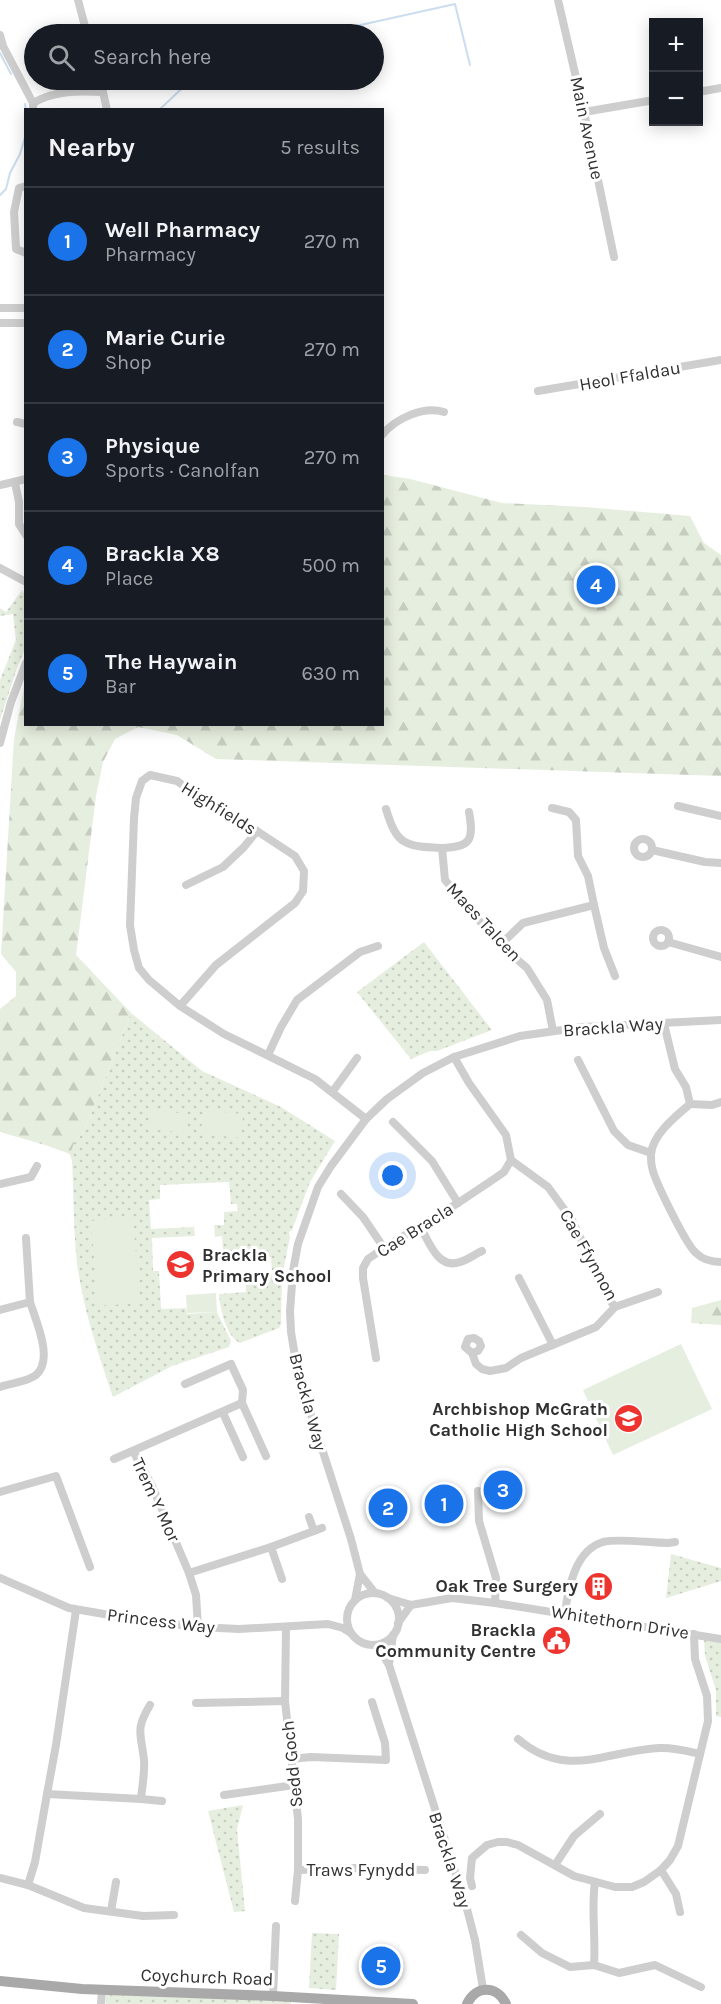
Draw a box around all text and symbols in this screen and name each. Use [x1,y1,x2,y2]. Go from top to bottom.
map controls [649,18,703,126]
button: + [649,18,703,72]
search box [24,24,384,90]
icon: search [45,41,78,74]
text: Search here [93,44,211,70]
button: − [649,72,703,126]
street label: Main Avenue [565,74,609,182]
text: Nearby [48,132,135,163]
text: 5 results [280,136,360,159]
text: Well Pharmacy [105,217,260,243]
text: 1 [64,230,71,253]
text: 270 m [304,230,360,253]
text: Pharmacy [105,243,196,266]
text: Marie Curie [105,325,225,351]
text: 2 [61,338,74,361]
text: 270 m [304,338,360,361]
text: Shop [105,351,152,374]
street label: Heol Ffaldau [578,356,682,396]
text: Physique [105,433,200,459]
text: 3 [61,446,74,469]
text: 270 m [304,446,360,469]
text: Sports · Canolfan [105,459,260,482]
text: Brackla X8 [105,541,220,567]
text: 4 [62,554,73,577]
text: 500 m [302,554,360,577]
pin: 4 [576,562,616,608]
text: Place [105,567,153,590]
text: The Haywain [105,649,238,675]
text: 5 [62,662,73,685]
text: 630 m [301,662,360,685]
text: Bar [105,675,136,698]
street label: Highfields [177,776,261,840]
street label: Maes Talcen [442,878,526,966]
street label: Brackla Way [562,1012,664,1041]
your location [378,1161,407,1190]
street label: Cae Bracla [373,1198,457,1262]
street label: Cae Ffynnon [555,1206,623,1304]
place label: Brackla Primary School [202,1244,332,1287]
school or university icon: Brackla Primary School [165,1249,197,1281]
street label: Brackla Way [284,1351,332,1454]
place label: Archbishop McGrath Catholic High School [429,1398,608,1441]
school or university icon: Archbishop McGrath Catholic High School [613,1403,645,1435]
street label: Trem Y Mor [127,1454,185,1546]
pin: 3 [484,1468,522,1512]
pin: 1 [424,1482,464,1526]
pin: 2 [368,1486,408,1530]
building icon: Oak Tree Surgery [583,1570,615,1602]
place label: Oak Tree Surgery [435,1575,578,1597]
street label: Whitethorn Drive [549,1600,691,1644]
street label: Princess Way [106,1603,217,1639]
place label: Brackla Community Centre [375,1619,536,1662]
public building icon: Brackla Community Centre [541,1624,573,1656]
street label: Sedd Goch [276,1719,308,1809]
street label: Brackla Way [424,1809,476,1912]
street label: Traws Fynydd [307,1859,415,1881]
pin: 5 [362,1944,400,1988]
street label: Coychurch Road [140,1964,274,1990]

